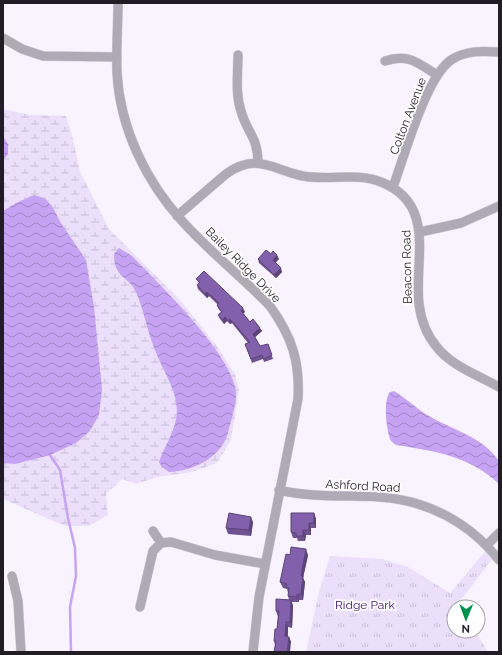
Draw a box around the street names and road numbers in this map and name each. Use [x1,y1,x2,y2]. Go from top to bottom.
street label: Colton Avenue [387,75,429,157]
street label: Bailey Ridge Drive [203,225,283,305]
street label: Beacon Road [399,230,415,304]
street label: Ashford Road [325,477,401,495]

